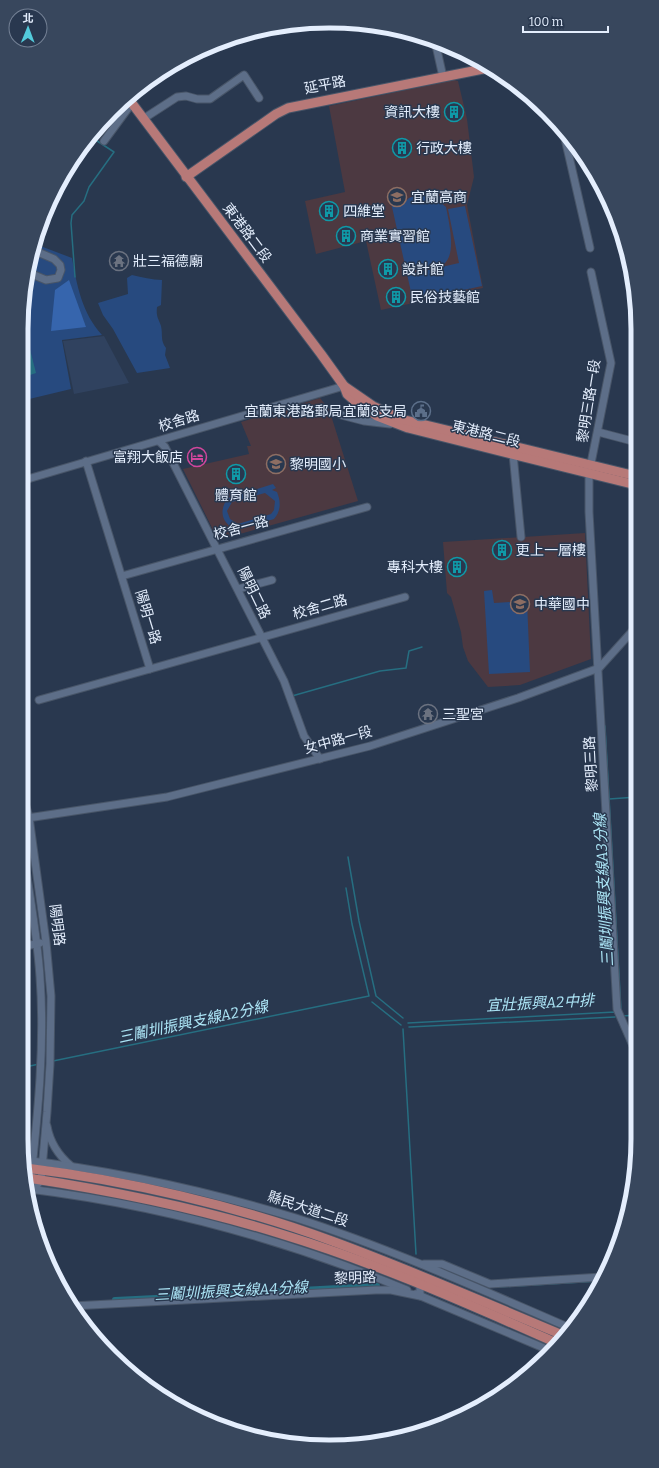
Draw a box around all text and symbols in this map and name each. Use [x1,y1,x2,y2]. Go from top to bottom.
north arrow [8,8,48,48]
scale bar [523,8,608,34]
text: 北 [23,12,34,25]
text: 100 m [529,15,564,29]
street label: 延平路 [303,73,347,97]
building icon: 資訊大樓 [443,101,465,123]
place label: 資訊大樓 [384,104,440,121]
building icon: 行政大樓 [391,137,413,159]
place label: 行政大樓 [416,140,472,157]
school or university icon: 宜蘭高商 [386,186,408,208]
place label: 宜蘭高商 [411,189,467,206]
street label: 東港路二段 [219,200,275,266]
building icon: 四維堂 [318,200,340,222]
place label: 四維堂 [343,203,385,220]
building icon: 商業實習館 [335,225,357,247]
place label: 商業實習館 [360,228,430,245]
temple icon: 壯三福德廟 [108,250,130,272]
place label: 壯三福德廟 [133,253,203,270]
building icon: 設計館 [377,258,399,280]
place label: 設計館 [402,261,444,278]
building icon: 民俗技藝館 [385,286,407,308]
place label: 民俗技藝館 [410,289,480,306]
street label: 黎明三路一段 [574,358,604,444]
public building icon: 宜蘭東港路郵局宜蘭8支局 [410,400,432,422]
place label: 宜蘭東港路郵局宜蘭8支局 [245,403,407,420]
street label: 校舍路 [156,407,202,435]
street label: 東港路二段 [450,417,522,451]
hotel icon: 富翔大飯店 [186,446,208,468]
place label: 富翔大飯店 [113,449,183,466]
school or university icon: 黎明國小 [265,453,287,475]
place label: 黎明國小 [290,456,346,473]
building icon: 體育館 [225,463,247,485]
place label: 體育館 [215,487,257,504]
street label: 校舍一路 [212,513,270,543]
building icon: 更上一層樓 [491,539,513,561]
place label: 更上一層樓 [516,542,586,559]
building icon: 專科大樓 [446,556,468,578]
place label: 專科大樓 [387,559,443,576]
street label: 陽明二路 [234,564,274,622]
street label: 陽明一路 [132,588,164,646]
street label: 校舍二路 [291,591,349,623]
school or university icon: 中華國中 [509,593,531,615]
place label: 中華國中 [534,596,590,613]
temple icon: 三聖宮 [417,703,439,725]
place label: 三聖宮 [442,706,484,723]
street label: 女中路一段 [302,723,374,757]
street label: 黎明三路 [581,736,601,792]
water label: 三鬮圳振興支線A3分線 [591,811,617,967]
street label: 陽明路 [46,903,68,947]
water label: 宜壯振興A2中排 [486,991,596,1015]
water label: 三鬮圳振興支線A2分線 [116,997,272,1047]
street label: 縣民大道二段 [265,1188,351,1230]
street label: 黎明路 [334,1269,376,1287]
water label: 三鬮圳振興支線A4分線 [154,1278,310,1304]

